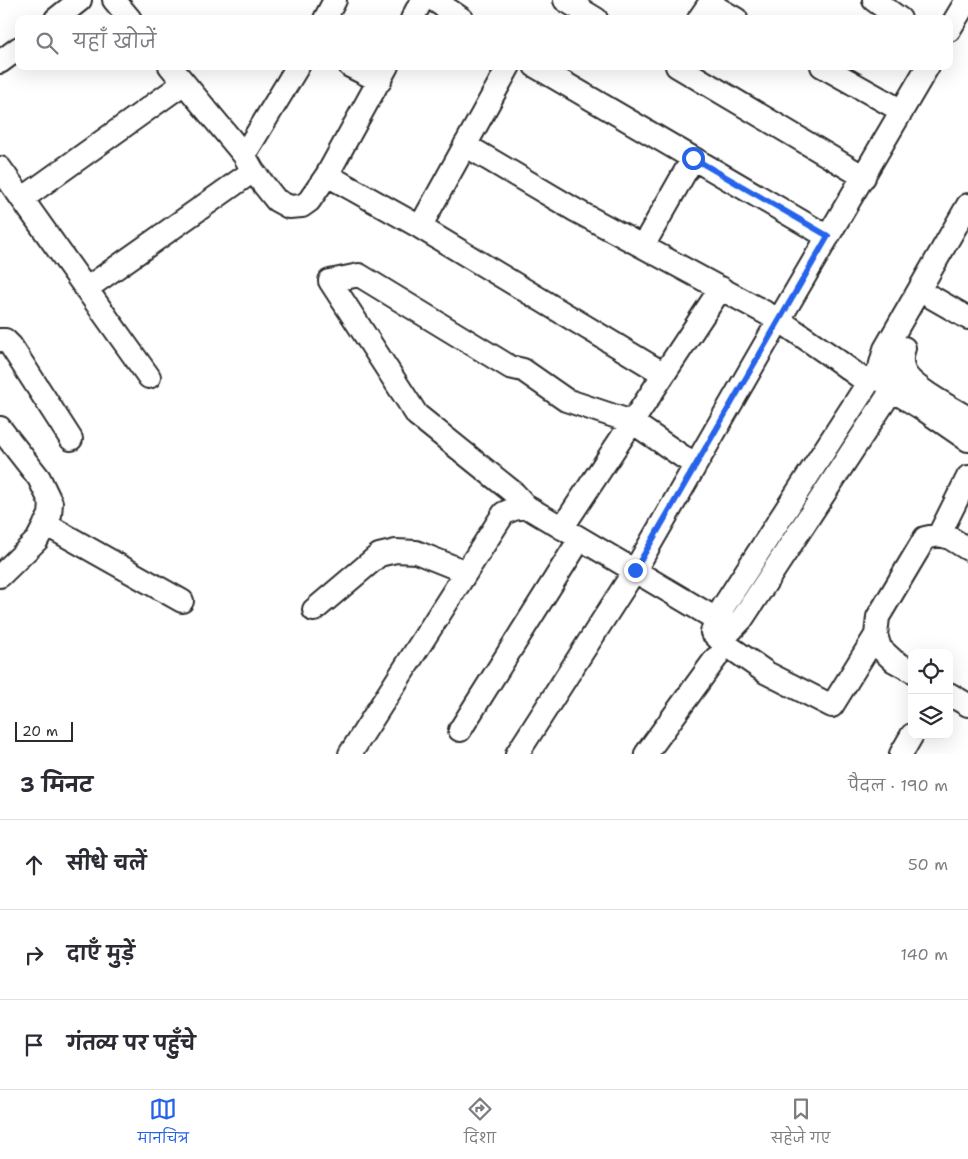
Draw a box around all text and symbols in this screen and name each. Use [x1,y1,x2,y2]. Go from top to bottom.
search box [15,15,953,70]
icon: search [33,29,61,57]
text: यहाँ खोजें [73,29,156,54]
route start [682,147,705,170]
route end [624,559,647,582]
map controls [908,649,953,739]
button: locate [908,649,953,694]
button: layers [908,694,953,739]
scale bar [15,719,72,742]
text: 20 m [22,722,58,740]
text: 3 मिनट [20,771,93,799]
text: पैदल · 190 m [848,775,948,796]
icon: ahead [20,851,48,879]
text: सीधे चलें [67,851,146,876]
text: 50 m [908,854,948,875]
icon: right [20,941,48,969]
text: दाएँ मुड़ें [67,941,135,966]
text: 140 m [901,944,948,965]
icon: arrive [20,1031,48,1059]
text: गंतव्य पर पहुँचे [67,1031,196,1056]
tab: मानचित्र [138,1095,189,1154]
tab: दिशा [464,1095,496,1154]
tab: सहेजे गए [771,1095,830,1154]

